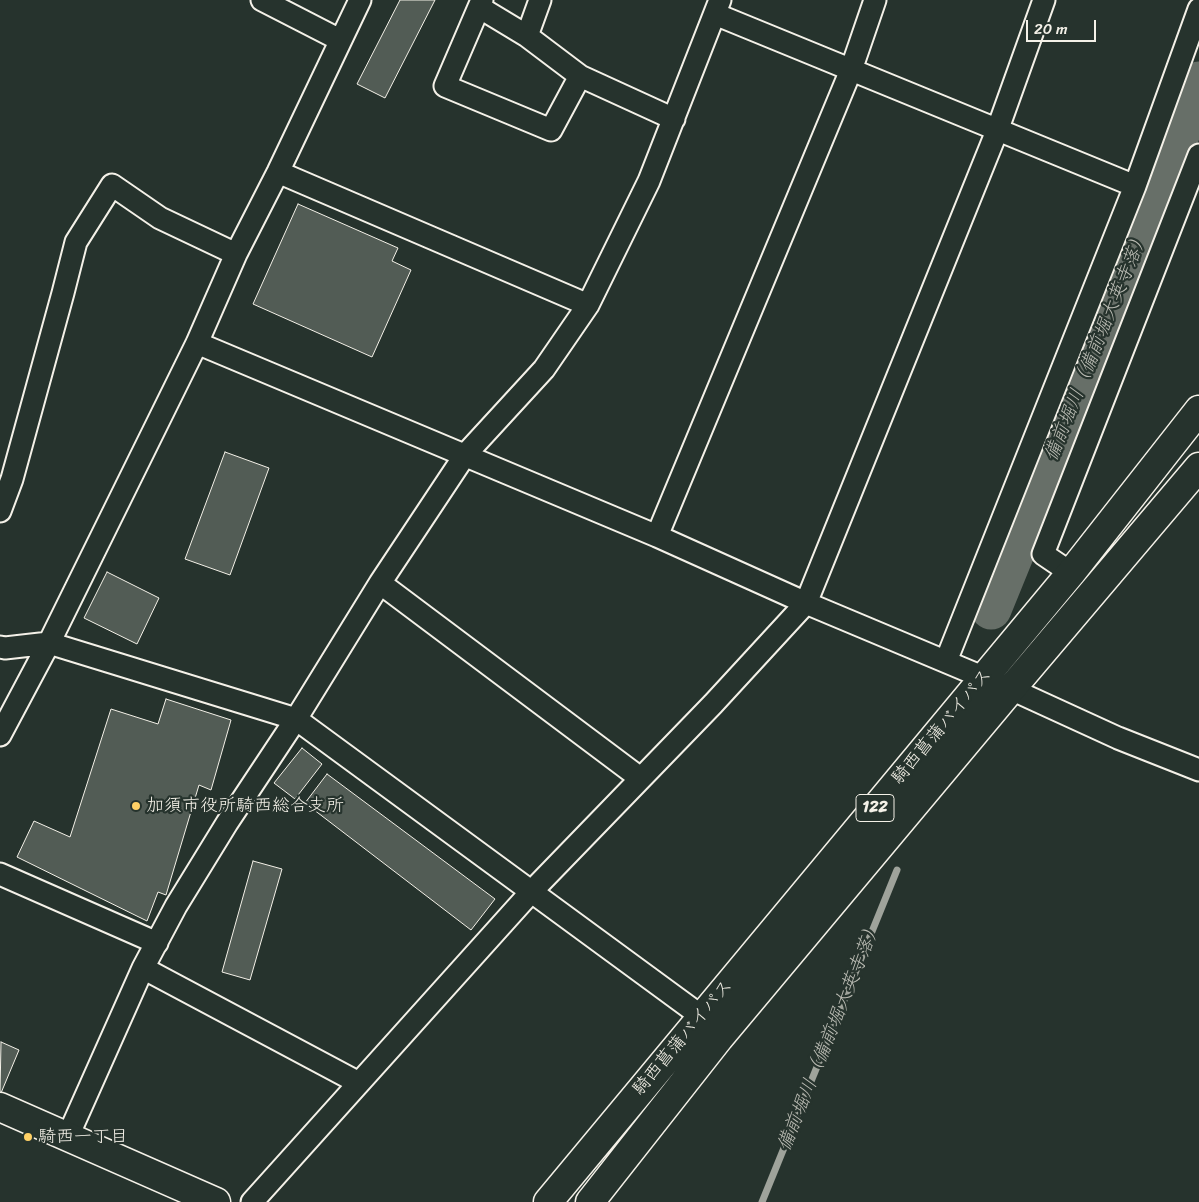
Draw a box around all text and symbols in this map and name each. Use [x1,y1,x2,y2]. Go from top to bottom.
scale bar [1029,10,1099,42]
text: 20 m [1034,16,1068,42]
water label: 備前堀川（備前堀大英寺落） [1040,227,1154,465]
street label: 騎西菖蒲バイパス [887,665,997,789]
road number: 122 [856,794,894,821]
place label: 加須市役所騎西総合支所 [146,795,344,817]
marker: 加須市役所騎西総合支所 [130,800,142,812]
water label: 備前堀川（備前堀大英寺落） [773,917,887,1155]
street label: 騎西菖蒲バイパス [628,976,738,1100]
place label: 騎西一丁目 [38,1126,128,1148]
marker: 騎西一丁目 [22,1131,34,1143]

